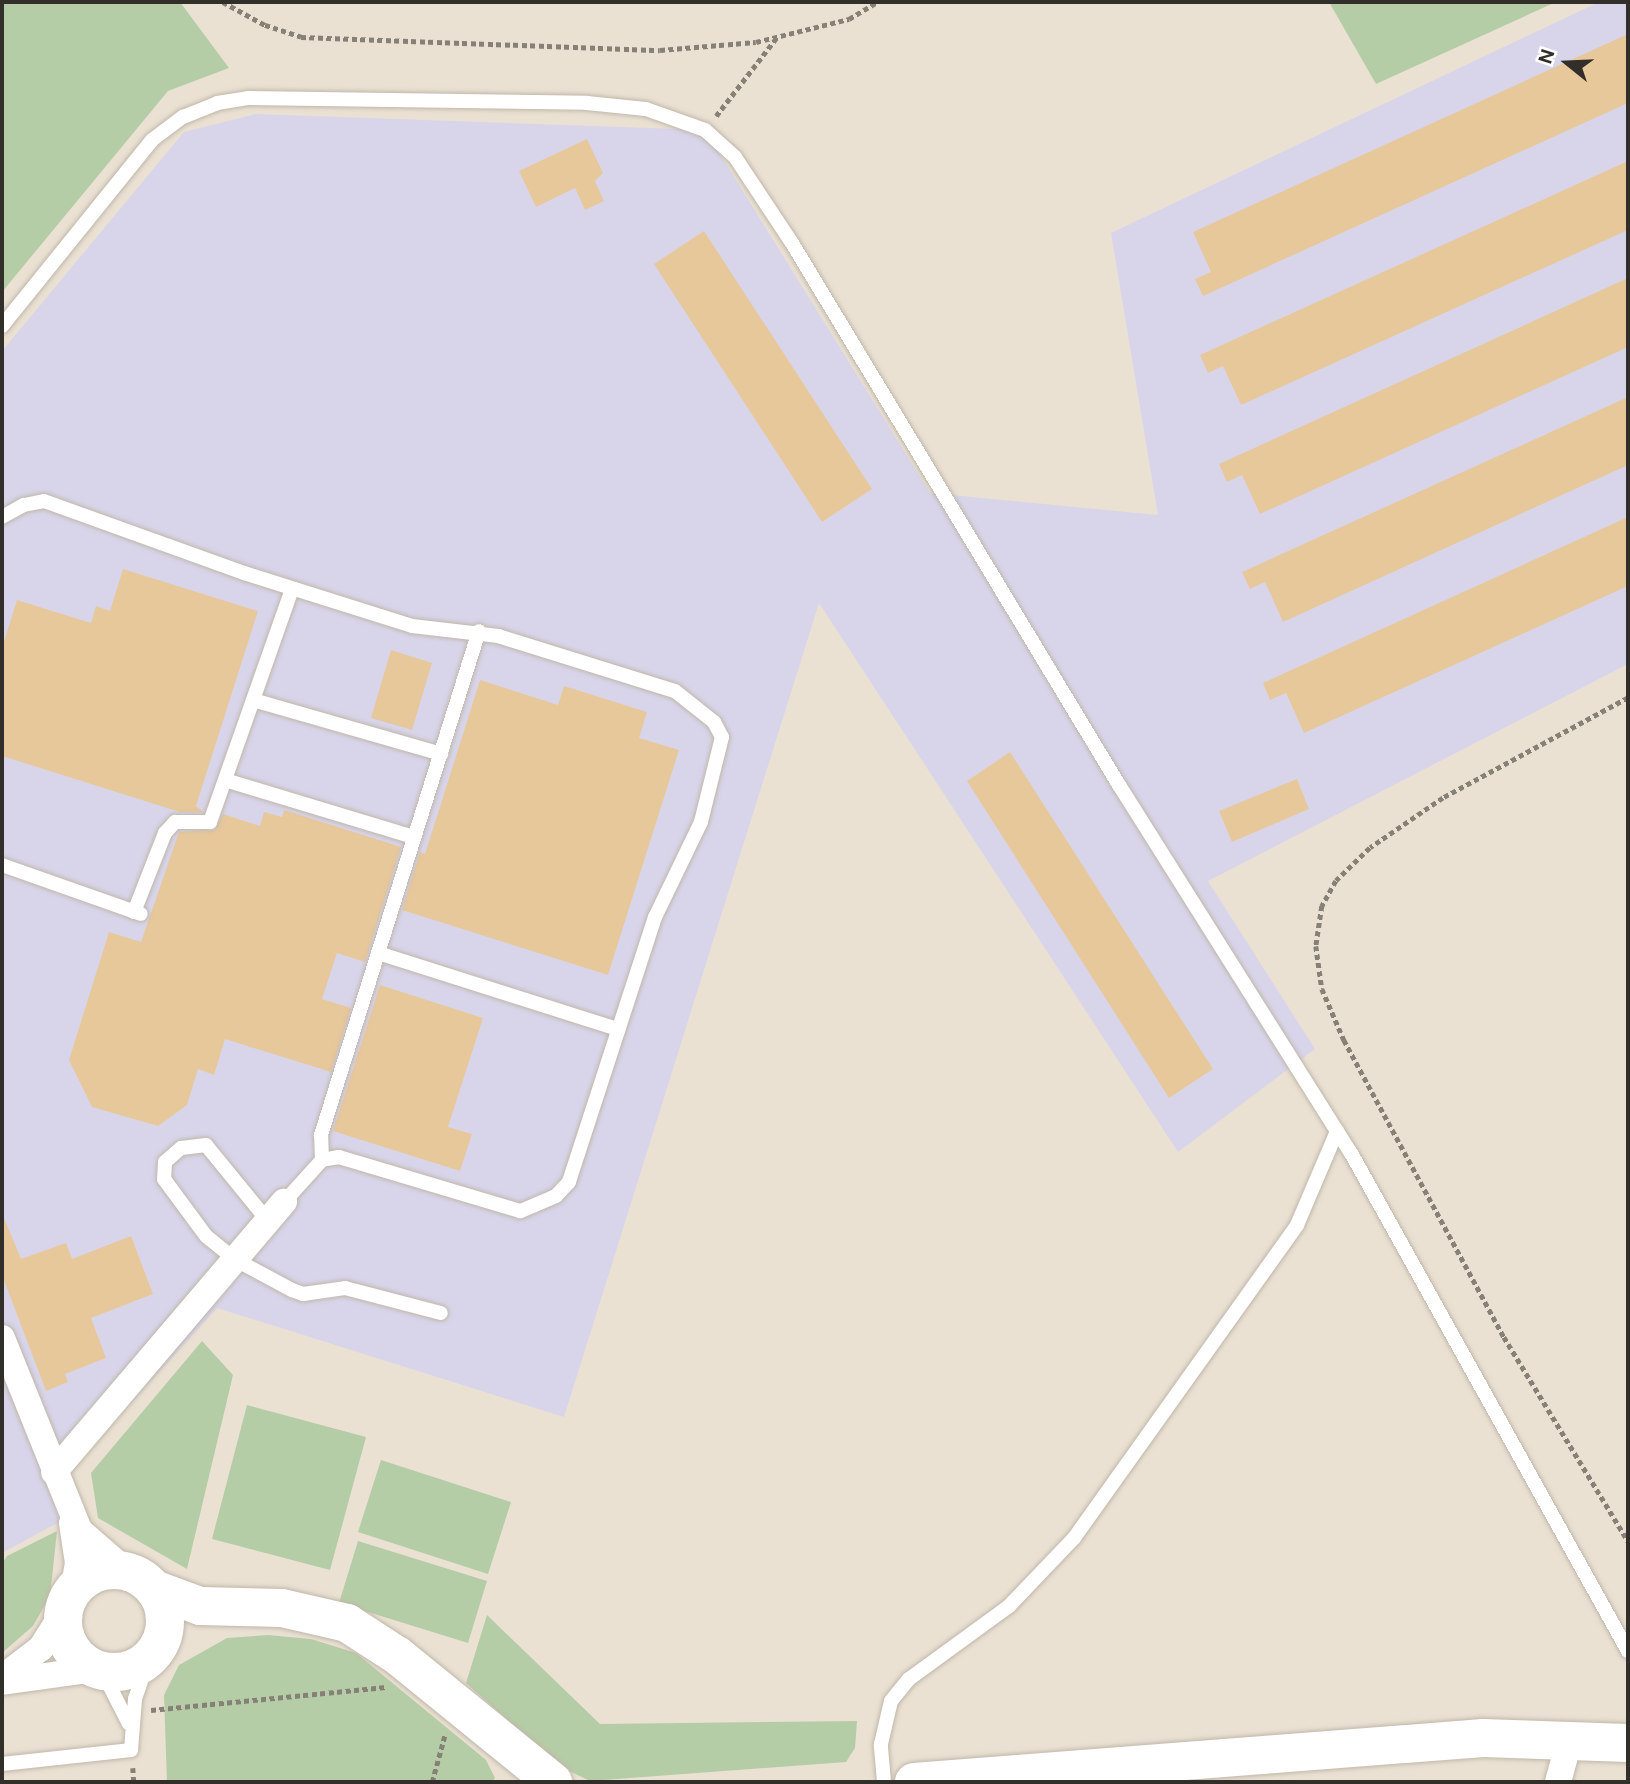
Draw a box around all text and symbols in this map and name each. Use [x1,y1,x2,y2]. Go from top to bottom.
north arrow [1532,28,1602,98]
text: N [1533,46,1561,67]

